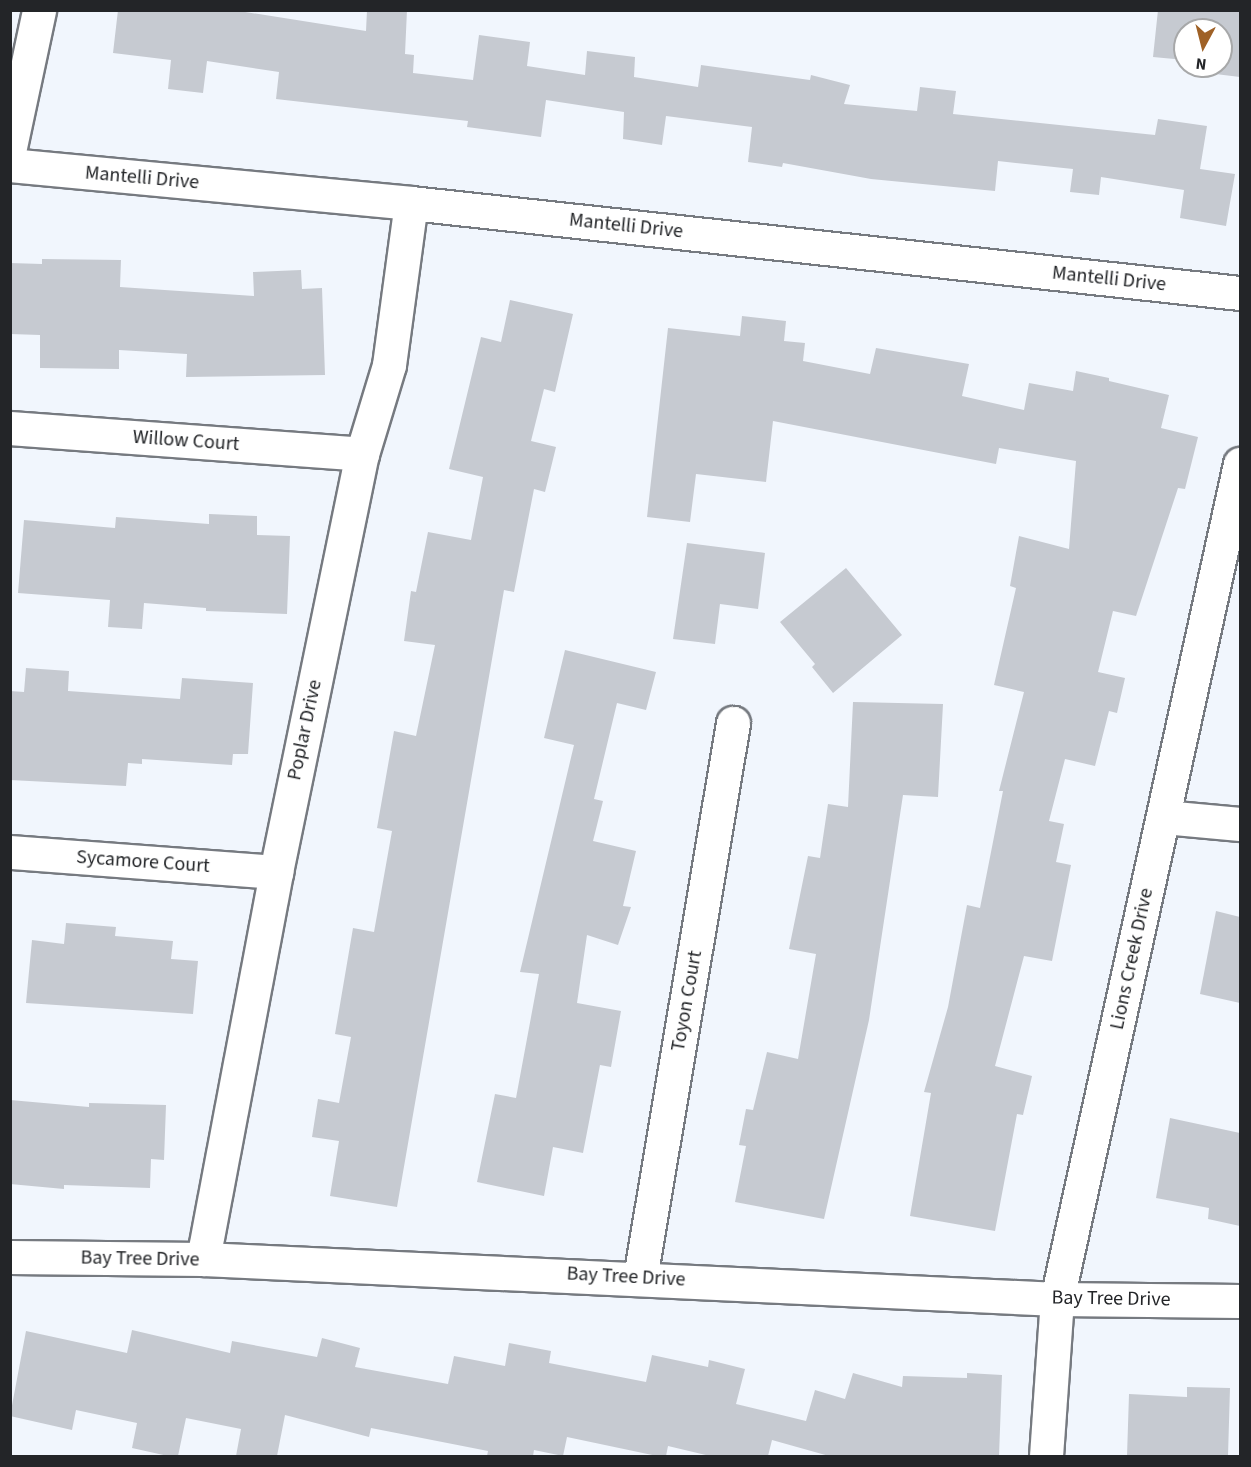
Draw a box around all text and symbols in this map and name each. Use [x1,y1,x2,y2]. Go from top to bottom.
north arrow [1173,18,1233,78]
text: N [1194,52,1208,75]
street label: Mantelli Drive [84,161,200,195]
street label: Mantelli Drive [568,208,684,244]
street label: Mantelli Drive [1051,261,1167,297]
street label: Willow Court [132,425,240,457]
street label: Poplar Drive [283,677,327,783]
street label: Sycamore Court [75,845,211,879]
street label: Lions Creek Drive [1105,886,1159,1032]
street label: Toyon Court [666,949,708,1053]
street label: Bay Tree Drive [80,1246,200,1272]
street label: Bay Tree Drive [566,1262,686,1292]
street label: Bay Tree Drive [1051,1286,1171,1312]

